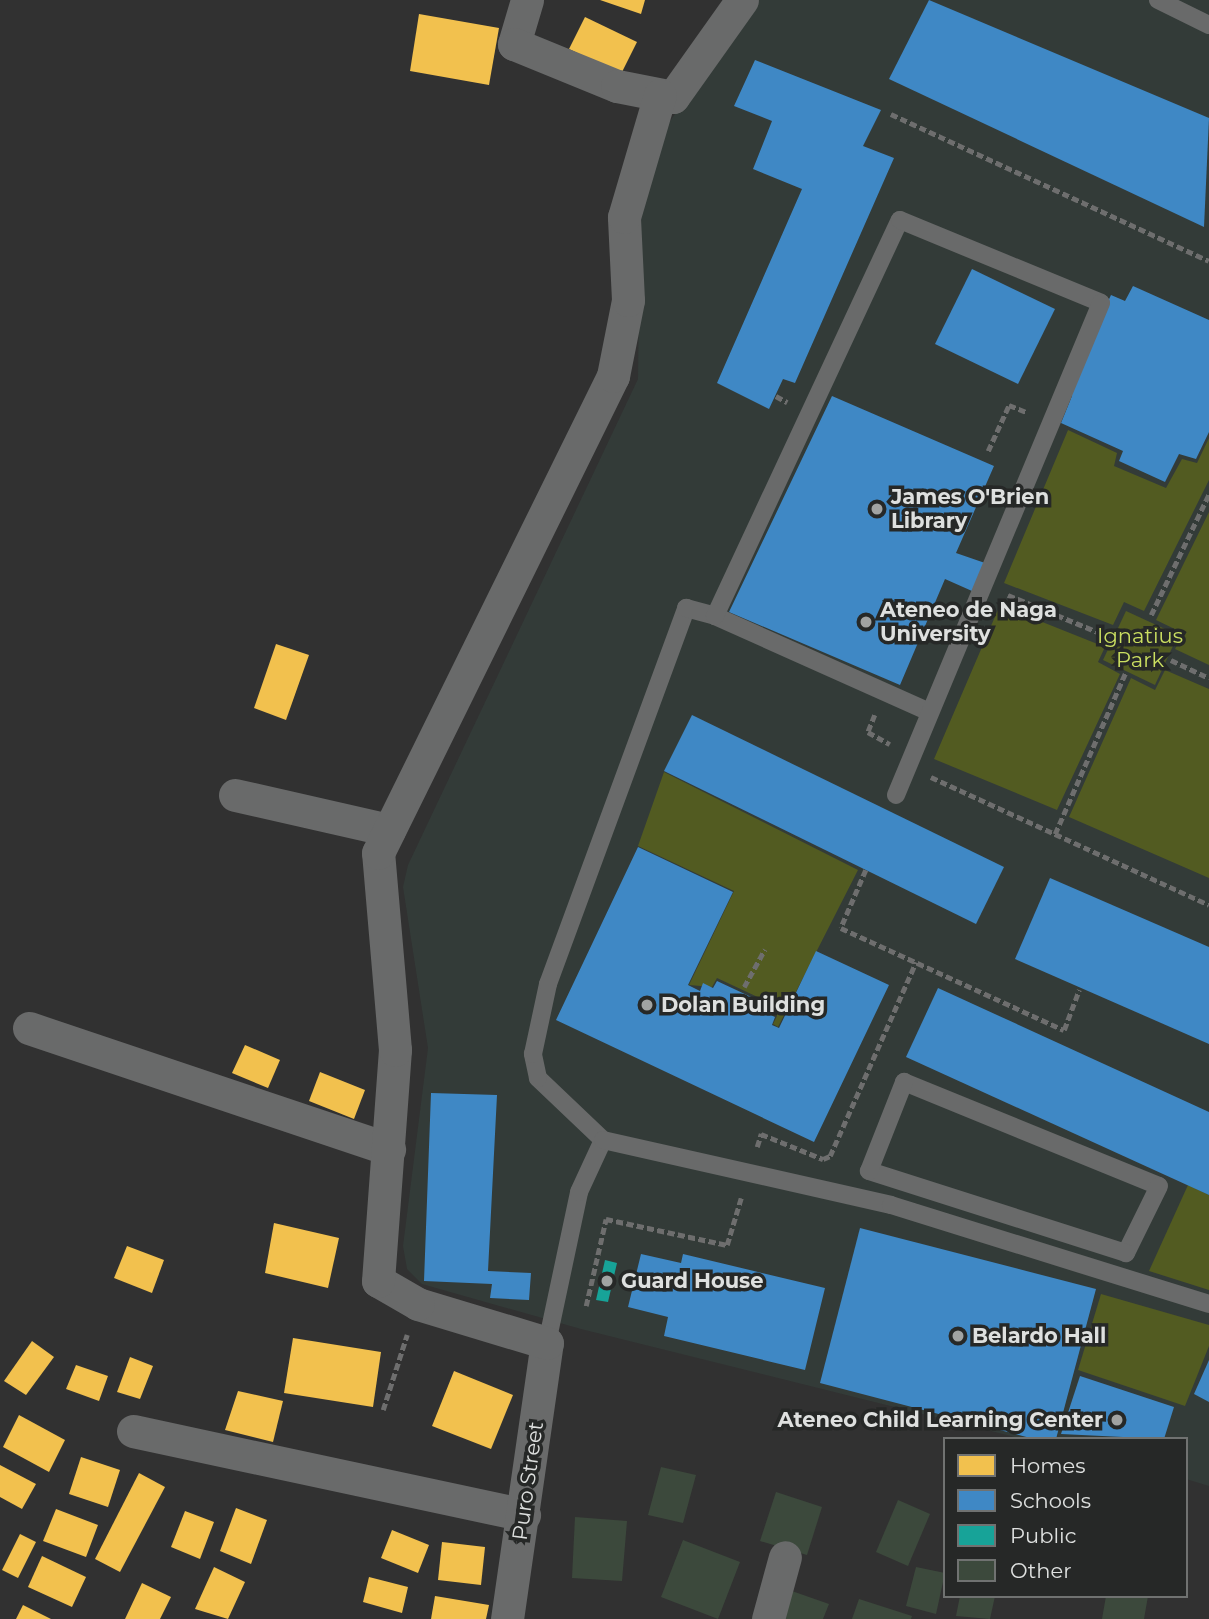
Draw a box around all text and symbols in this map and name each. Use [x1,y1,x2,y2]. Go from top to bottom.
place label: James O'Brien Library [891,484,1049,534]
marker: James O'Brien Library [869,501,885,517]
place label: Ateneo de Naga University [880,597,1057,647]
marker: Ateneo de Naga University [858,614,874,630]
park label: Ignatius Park [1097,623,1183,673]
place label: Dolan Building [661,992,825,1018]
marker: Dolan Building [639,997,655,1013]
place label: Guard House [621,1268,763,1294]
marker: Guard House [599,1273,615,1289]
place label: Belardo Hall [972,1323,1106,1349]
marker: Belardo Hall [950,1328,966,1344]
place label: Ateneo Child Learning Center [777,1407,1103,1433]
marker: Ateneo Child Learning Center [1109,1412,1125,1428]
street label: Puro Street [507,1420,549,1542]
legend [943,1437,1188,1598]
text: Homes [1010,1453,1085,1478]
text: Schools [1010,1488,1091,1513]
text: Public [1010,1523,1077,1548]
text: Other [1010,1558,1072,1583]

